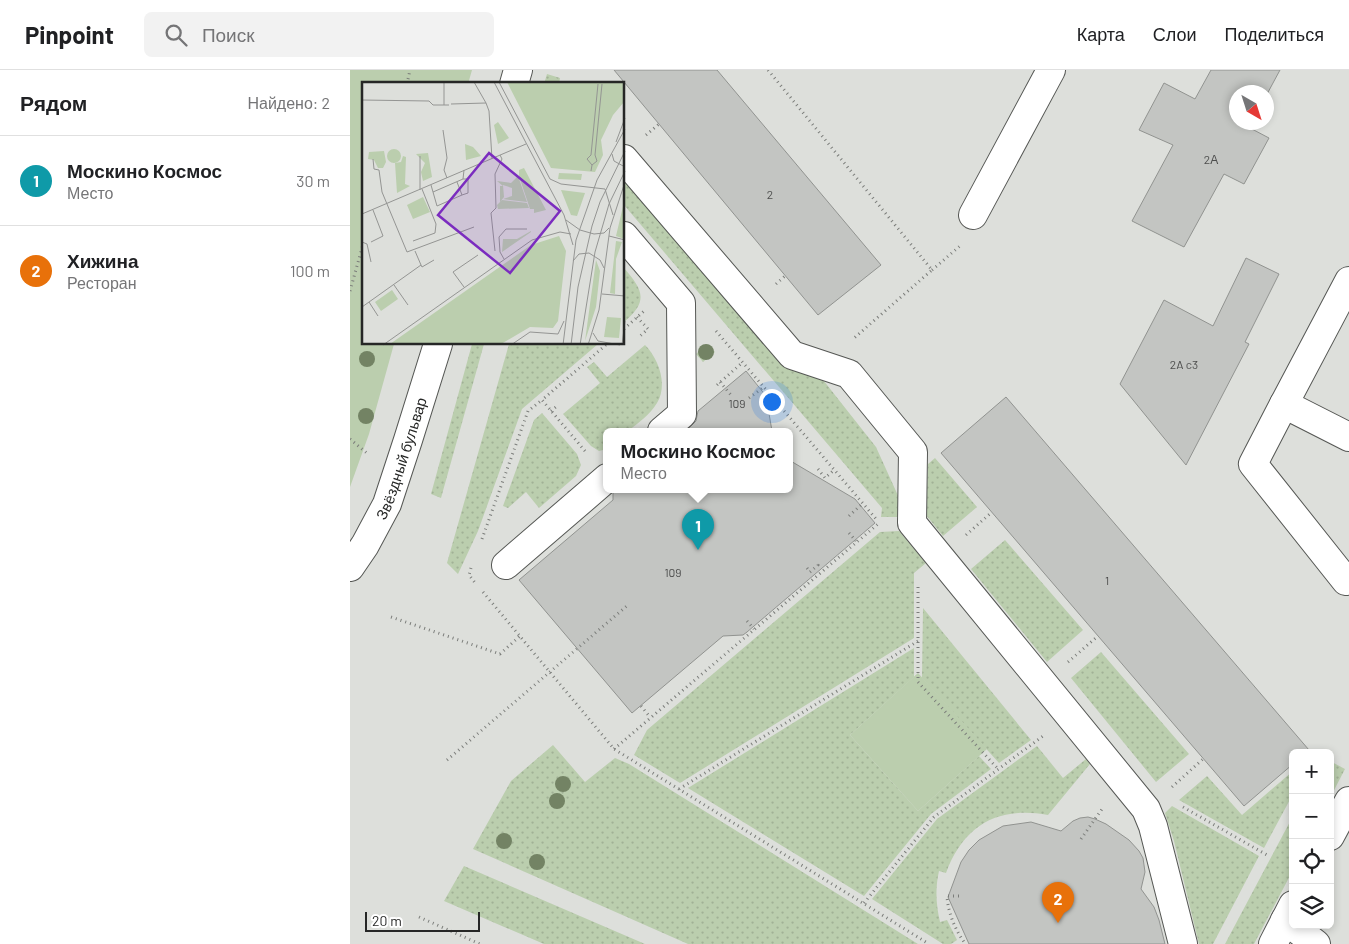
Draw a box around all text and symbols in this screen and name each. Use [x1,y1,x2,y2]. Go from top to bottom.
search box [144,12,494,57]
text: Pinpoint [25,20,114,49]
icon: search [162,21,190,49]
text: Поиск [202,23,255,46]
text: Карта [1077,23,1125,45]
text: Слои [1153,23,1197,45]
text: Поделиться [1225,23,1324,45]
inset map [362,82,625,345]
north arrow [1229,85,1274,130]
text: Рядом [20,90,87,115]
text: Найдено: 2 [247,93,330,112]
house number: 2А [1204,152,1218,166]
text: Москино Космос [67,159,222,182]
text: 1 [33,171,39,190]
text: 30 m [296,171,330,190]
text: Место [67,183,113,202]
house number: 2 [767,187,773,201]
text: Хижина [67,249,139,272]
text: 2 [32,261,40,280]
text: 100 m [290,261,330,280]
text: Ресторан [67,273,137,292]
house number: 2A c3 [1170,357,1198,371]
your location [759,389,785,415]
street label: Звёздный бульвар [371,395,430,522]
house number: 109 [728,396,746,410]
popup [603,428,793,493]
text: Москино Космос [620,439,776,462]
text: Место [620,463,667,482]
pin: 1 [682,509,714,550]
house number: 109 [664,565,682,579]
house number: 1 [1105,573,1109,587]
map controls [1289,749,1334,929]
button: + [1289,749,1334,794]
button: − [1289,794,1334,839]
button: locate [1289,839,1334,884]
pin: 2 [1042,882,1074,923]
button: layers [1289,884,1334,929]
scale bar [365,909,480,932]
text: 20 m [372,912,402,929]

